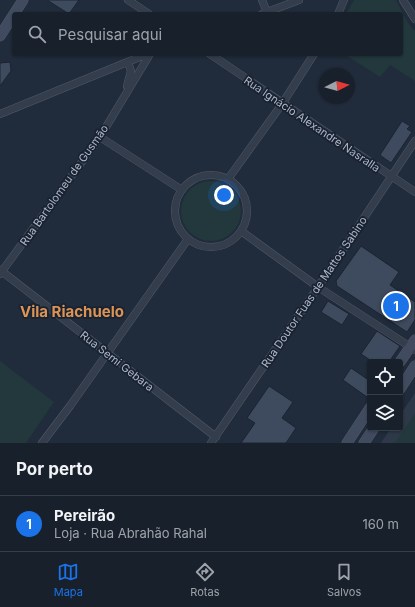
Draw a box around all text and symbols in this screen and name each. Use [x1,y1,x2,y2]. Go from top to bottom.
search box [12,12,403,56]
icon: search [26,23,48,45]
text: Pesquisar aqui [58,25,162,44]
north arrow [319,68,355,104]
street label: Rua Ignácio Alexandre Nasralla [241,73,383,175]
street label: Rua Bartolomeu de Gusmão [17,121,111,248]
your location [214,185,234,205]
street label: Rua Doutor Fuas de Mattos Sabino [258,213,370,370]
pin: 1 [383,291,409,321]
district label: Vila Riachuelo [20,302,124,321]
street label: Rua Semi Gebara [77,328,157,394]
map controls [367,359,403,431]
button: locate [367,359,403,395]
button: layers [367,395,403,431]
text: Por perto [16,459,93,479]
text: Pereirão [54,506,115,525]
text: 1 [26,516,32,532]
text: 160 m [362,516,399,532]
text: Loja · Rua Abrahão Rahal [54,525,207,541]
tab: Mapa [54,561,83,599]
tab: Rotas [190,561,219,599]
tab: Salvos [327,561,361,599]

